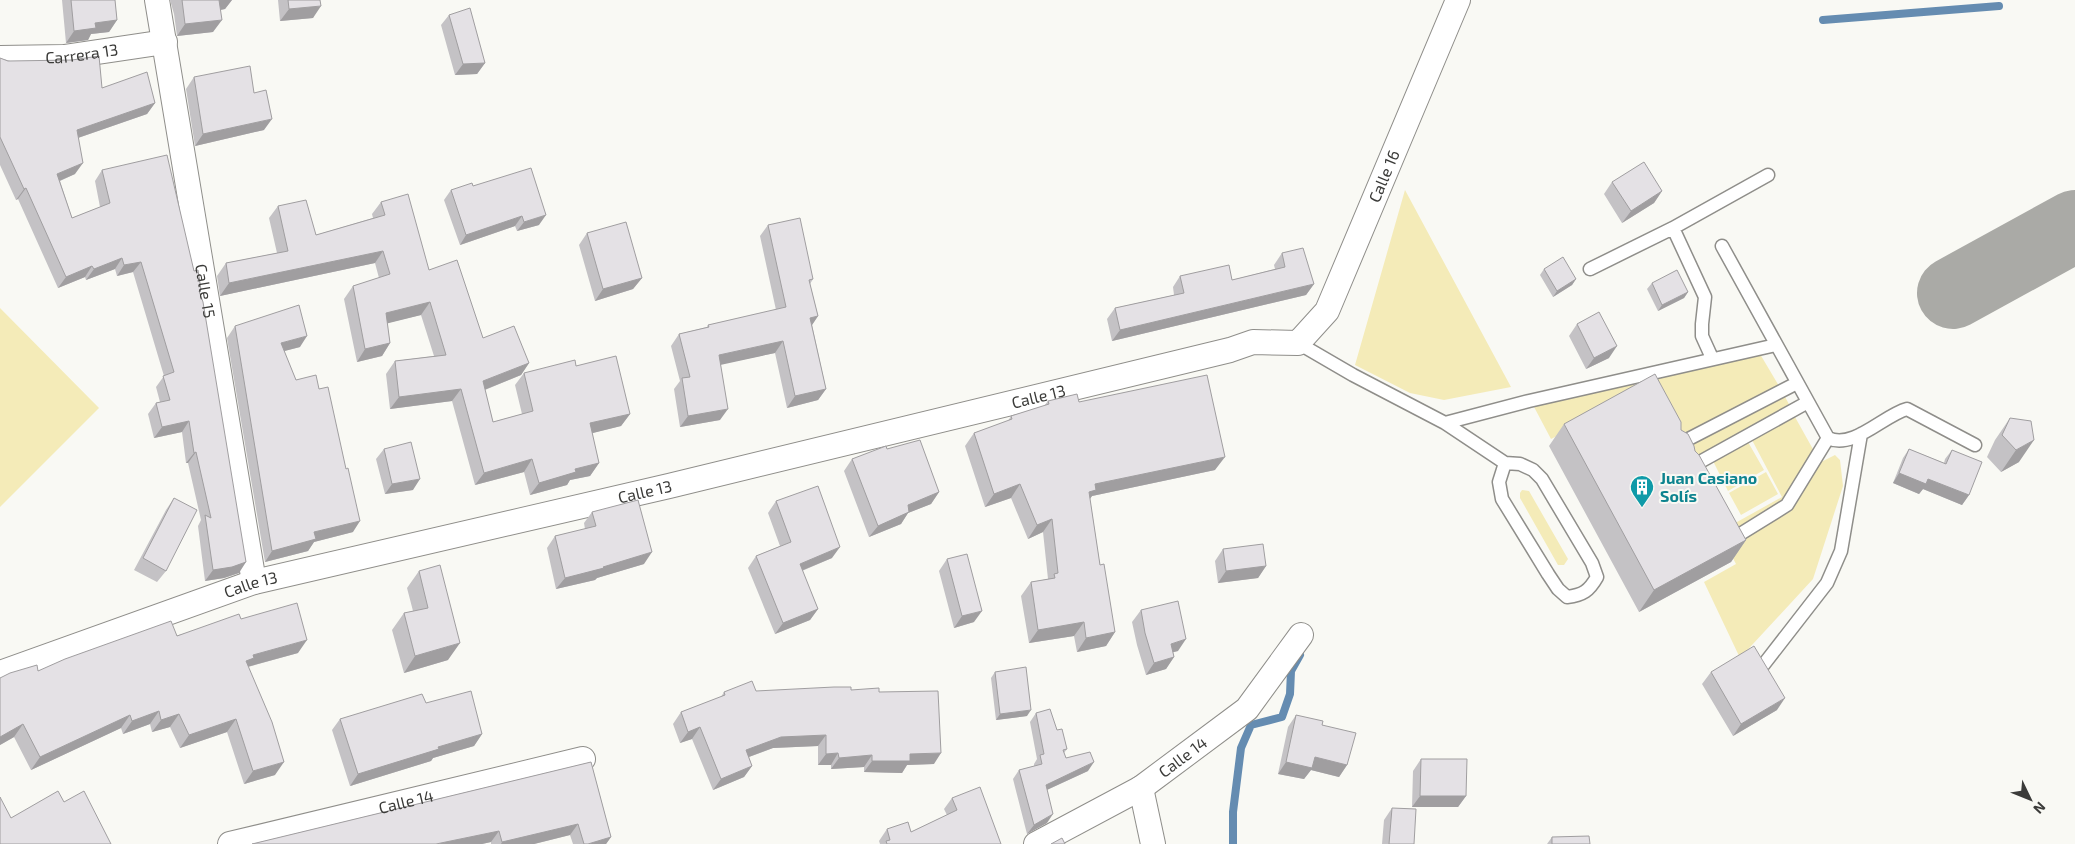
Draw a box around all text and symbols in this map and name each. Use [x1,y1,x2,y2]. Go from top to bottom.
street label: Carrera 13 [45,39,119,66]
street label: Calle 16 [1364,147,1403,205]
street label: Calle 15 [192,262,220,319]
street label: Calle 13 [1009,380,1067,412]
place label: Juan Casiano Solís [1660,468,1757,505]
building icon: Juan Casiano Solís [1629,474,1655,508]
street label: Calle 13 [616,476,674,507]
street label: Calle 13 [221,567,279,601]
street label: Calle 14 [1154,732,1211,781]
north arrow [2005,774,2055,824]
street label: Calle 14 [376,785,435,817]
text: N [2030,799,2050,818]

